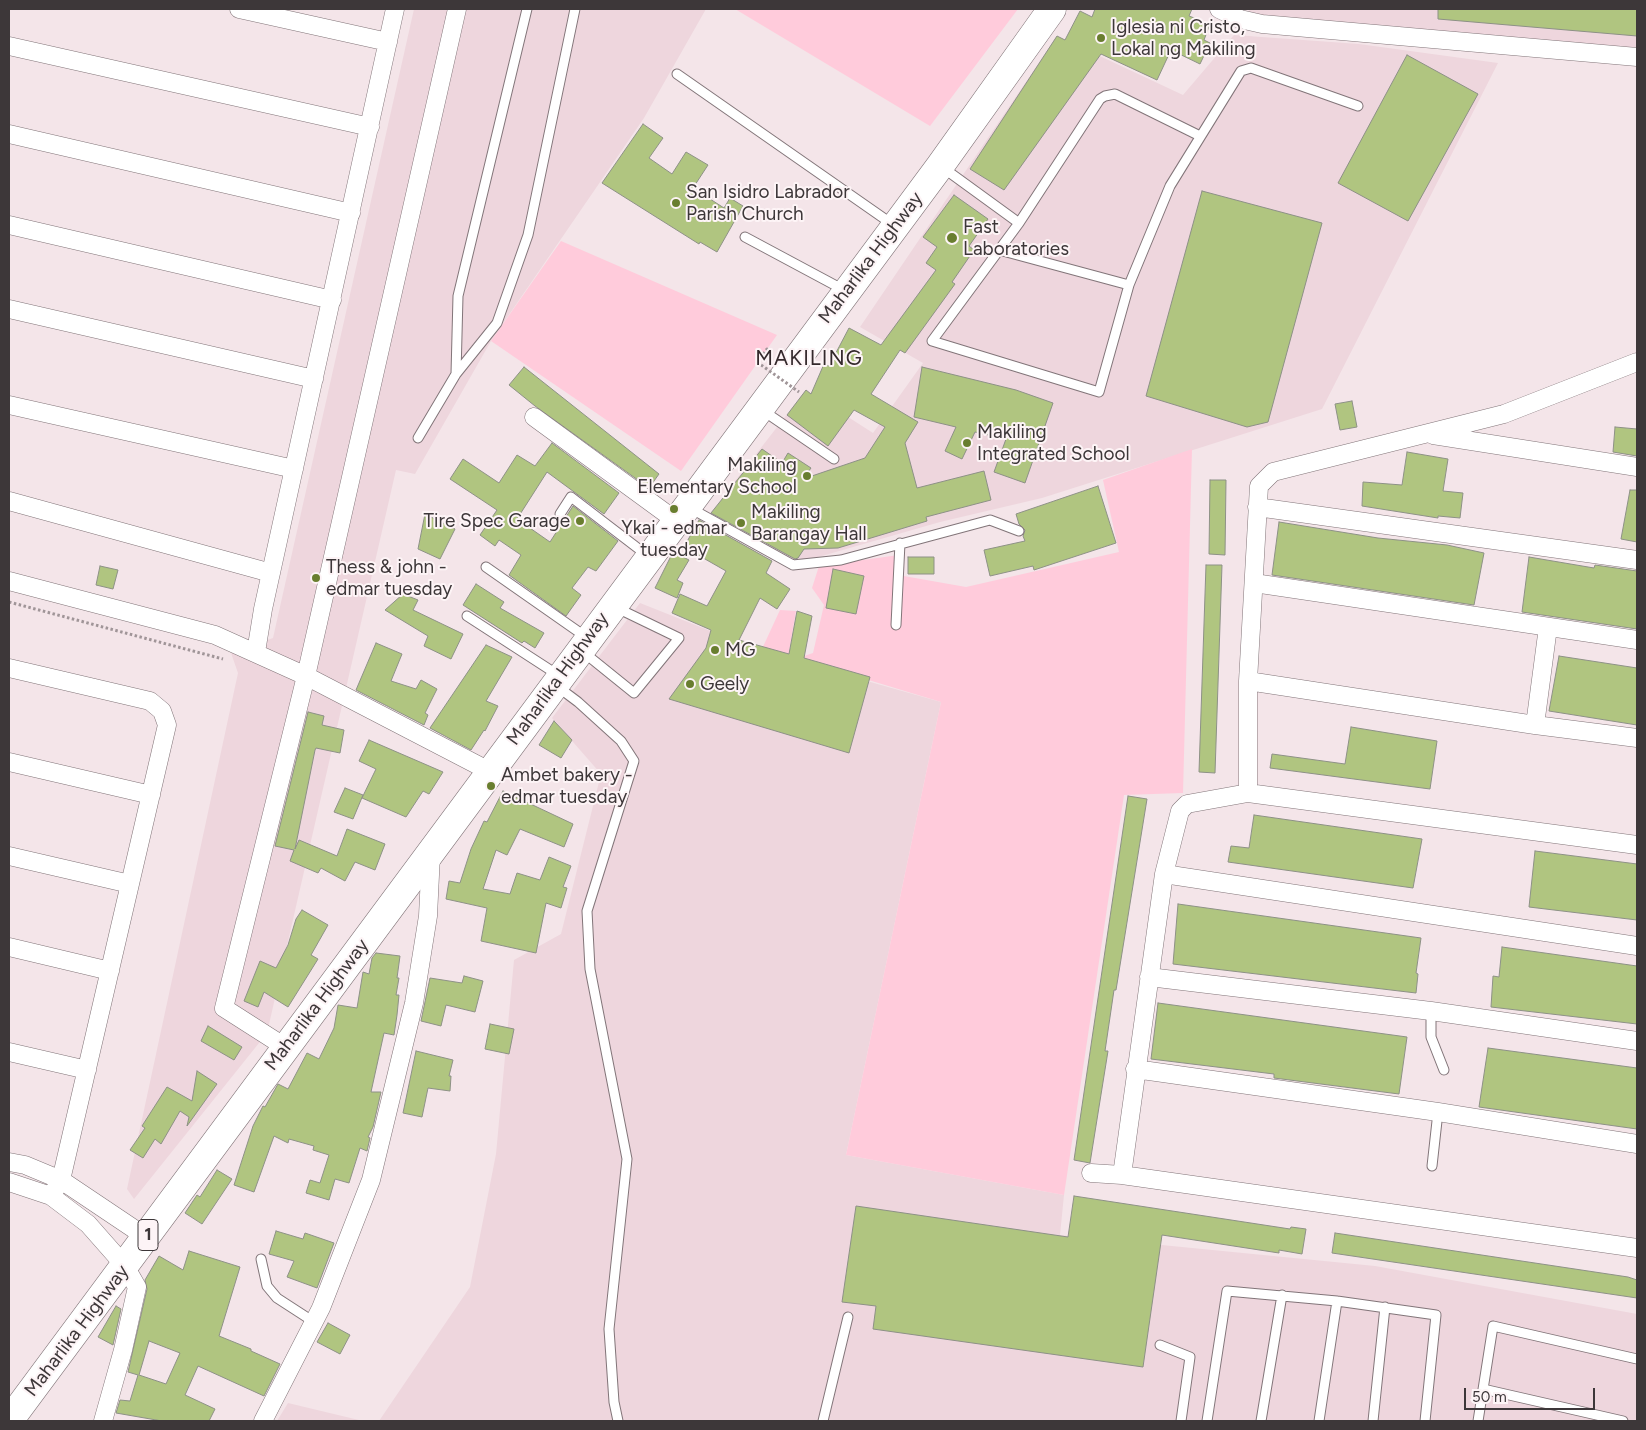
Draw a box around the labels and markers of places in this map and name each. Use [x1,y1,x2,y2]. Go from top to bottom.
place label: Iglesia ni Cristo, Lokal ng Makiling [1111,16,1256,60]
marker: Iglesia ni Cristo, Lokal ng Makiling [1095,32,1107,44]
place label: San Isidro Labrador Parish Church [686,181,850,225]
marker: San Isidro Labrador Parish Church [670,197,682,209]
place label: Fast Laboratories [963,216,1069,260]
marker: Fast Laboratories [945,231,959,245]
place label: Makiling Integrated School [977,421,1130,465]
marker: Makiling Integrated School [961,437,973,449]
place label: Makiling Elementary School [637,454,797,498]
marker: Makiling Elementary School [801,470,813,482]
place label: Makiling Barangay Hall [751,501,867,545]
marker: Ykai - edmar tuesday [668,503,680,515]
place label: Tire Spec Garage [424,510,570,532]
marker: Tire Spec Garage [574,515,586,527]
place label: Ykai - edmar tuesday [621,517,727,561]
marker: Makiling Barangay Hall [735,517,747,529]
place label: Thess & john - edmar tuesday [326,556,452,600]
marker: Thess & john - edmar tuesday [310,572,322,584]
place label: MG [725,639,756,661]
marker: MG [709,644,721,656]
place label: Geely [700,673,749,695]
marker: Geely [684,678,696,690]
place label: Ambet bakery - edmar tuesday [501,764,633,808]
marker: Ambet bakery - edmar tuesday [485,780,497,792]

